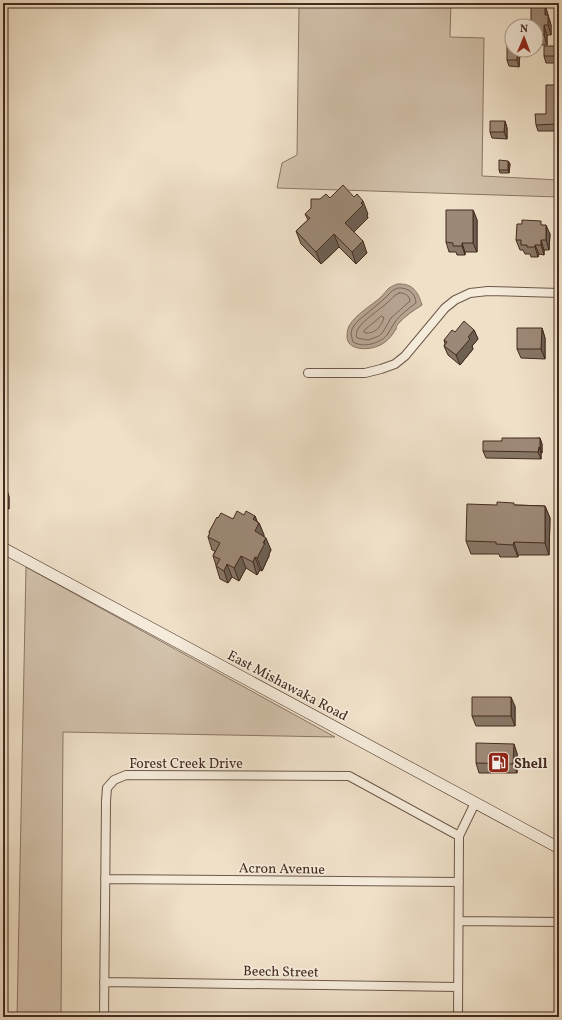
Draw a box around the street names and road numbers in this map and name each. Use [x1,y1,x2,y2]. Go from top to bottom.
street label: East Mishawaka Road [224,646,351,726]
street label: Forest Creek Drive [129,755,243,774]
street label: Acron Avenue [239,859,326,880]
street label: Beech Street [243,962,319,983]

